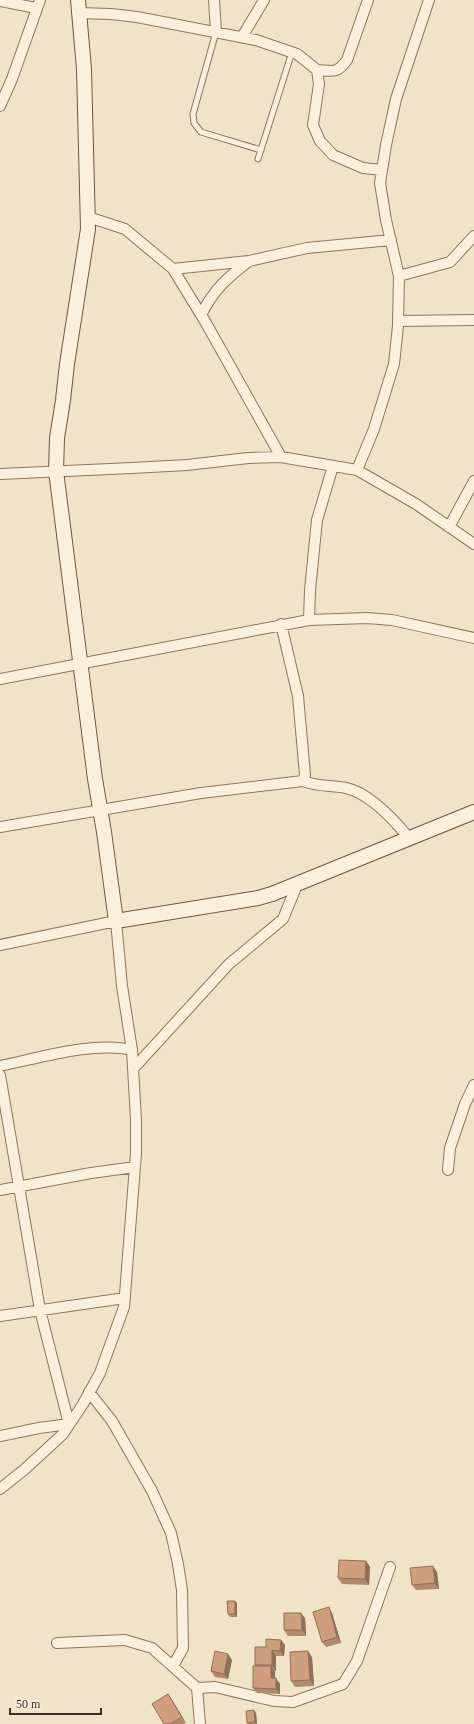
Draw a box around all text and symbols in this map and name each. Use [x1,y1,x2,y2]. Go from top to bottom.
scale bar [10,1690,101,1716]
text: 50 m [16,1697,41,1711]

